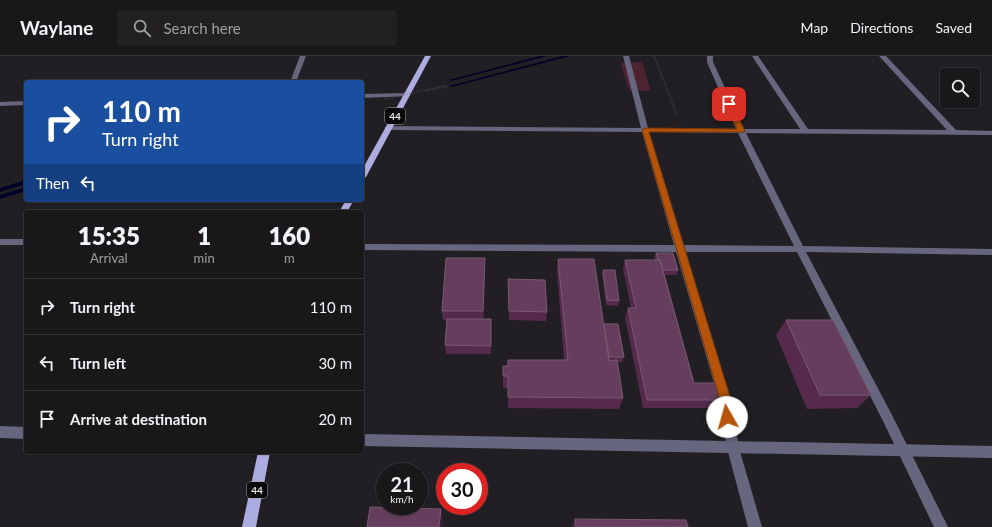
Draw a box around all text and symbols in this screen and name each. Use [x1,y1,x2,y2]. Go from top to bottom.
search box [117,10,397,46]
text: Waylane [20,16,93,39]
icon: search [131,17,153,39]
text: Search here [163,19,241,37]
text: Map [801,19,828,36]
text: Directions [850,19,913,36]
text: Saved [935,19,972,36]
map controls [940,68,980,108]
button: search [940,68,980,108]
pin [712,87,746,121]
icon: arrive [718,93,740,115]
text: 110 m [102,94,181,128]
icon: right [36,96,88,148]
road number: 44 [385,108,405,124]
text: Turn right [102,128,179,150]
icon: left [77,172,99,194]
text: Then [36,174,69,192]
text: 15:35 [78,221,140,250]
text: 1 [197,221,211,250]
text: 160 [268,221,310,250]
text: Arrival [90,250,128,266]
text: min [194,250,215,266]
text: m [284,250,295,266]
icon: right [36,296,58,318]
text: Turn right [70,298,135,316]
text: 110 m [310,298,352,316]
icon: left [36,352,58,374]
text: Turn left [70,354,126,372]
text: 30 m [318,354,352,372]
position arrow [706,396,748,438]
icon: arrive [36,408,58,430]
text: Arrive at destination [70,410,207,428]
text: 20 m [318,410,352,428]
speed limit sign: 30 [436,463,488,515]
text: 21 [390,472,414,496]
road number: 44 [247,482,267,498]
text: km/h [390,493,414,505]

